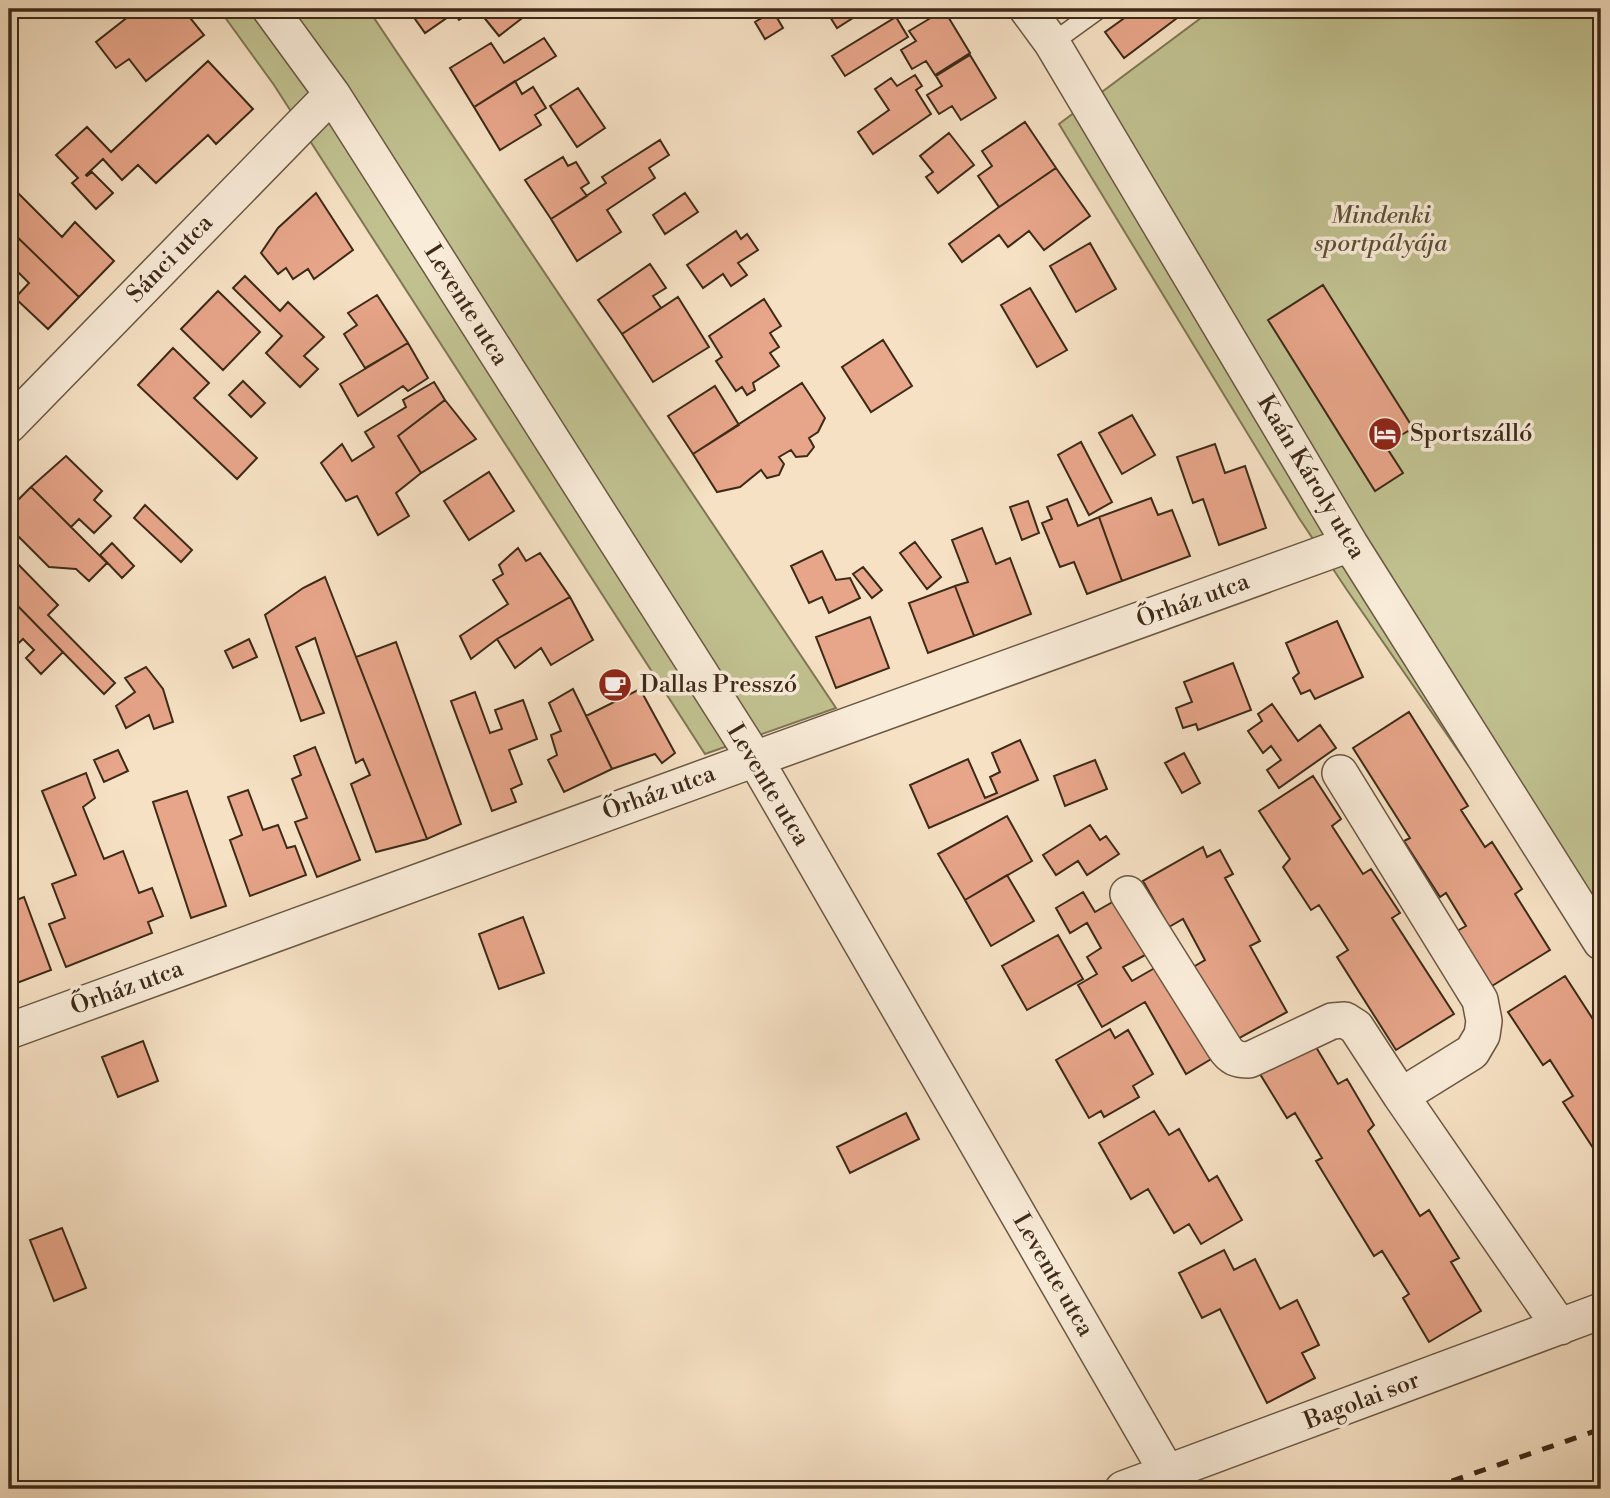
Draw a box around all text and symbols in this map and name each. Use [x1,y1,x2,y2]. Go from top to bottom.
park label: Mindenki sportpályája [1314,201,1448,259]
street label: Sánci utca [121,208,220,309]
street label: Levente utca [417,239,516,372]
street label: Kaán Károly utca [1250,390,1372,565]
hotel icon: Sportszálló [1366,415,1404,453]
place label: Sportszálló [1410,419,1533,449]
street label: Őrház utca [1132,565,1254,635]
cafe icon: Dallas Presszó [596,666,634,704]
place label: Dallas Presszó [640,670,797,700]
street label: Levente utca [720,718,817,852]
street label: Őrház utca [598,757,720,827]
street label: Őrház utca [66,952,188,1022]
street label: Levente utca [1006,1208,1101,1343]
street label: Bagolai sor [1299,1365,1424,1437]

